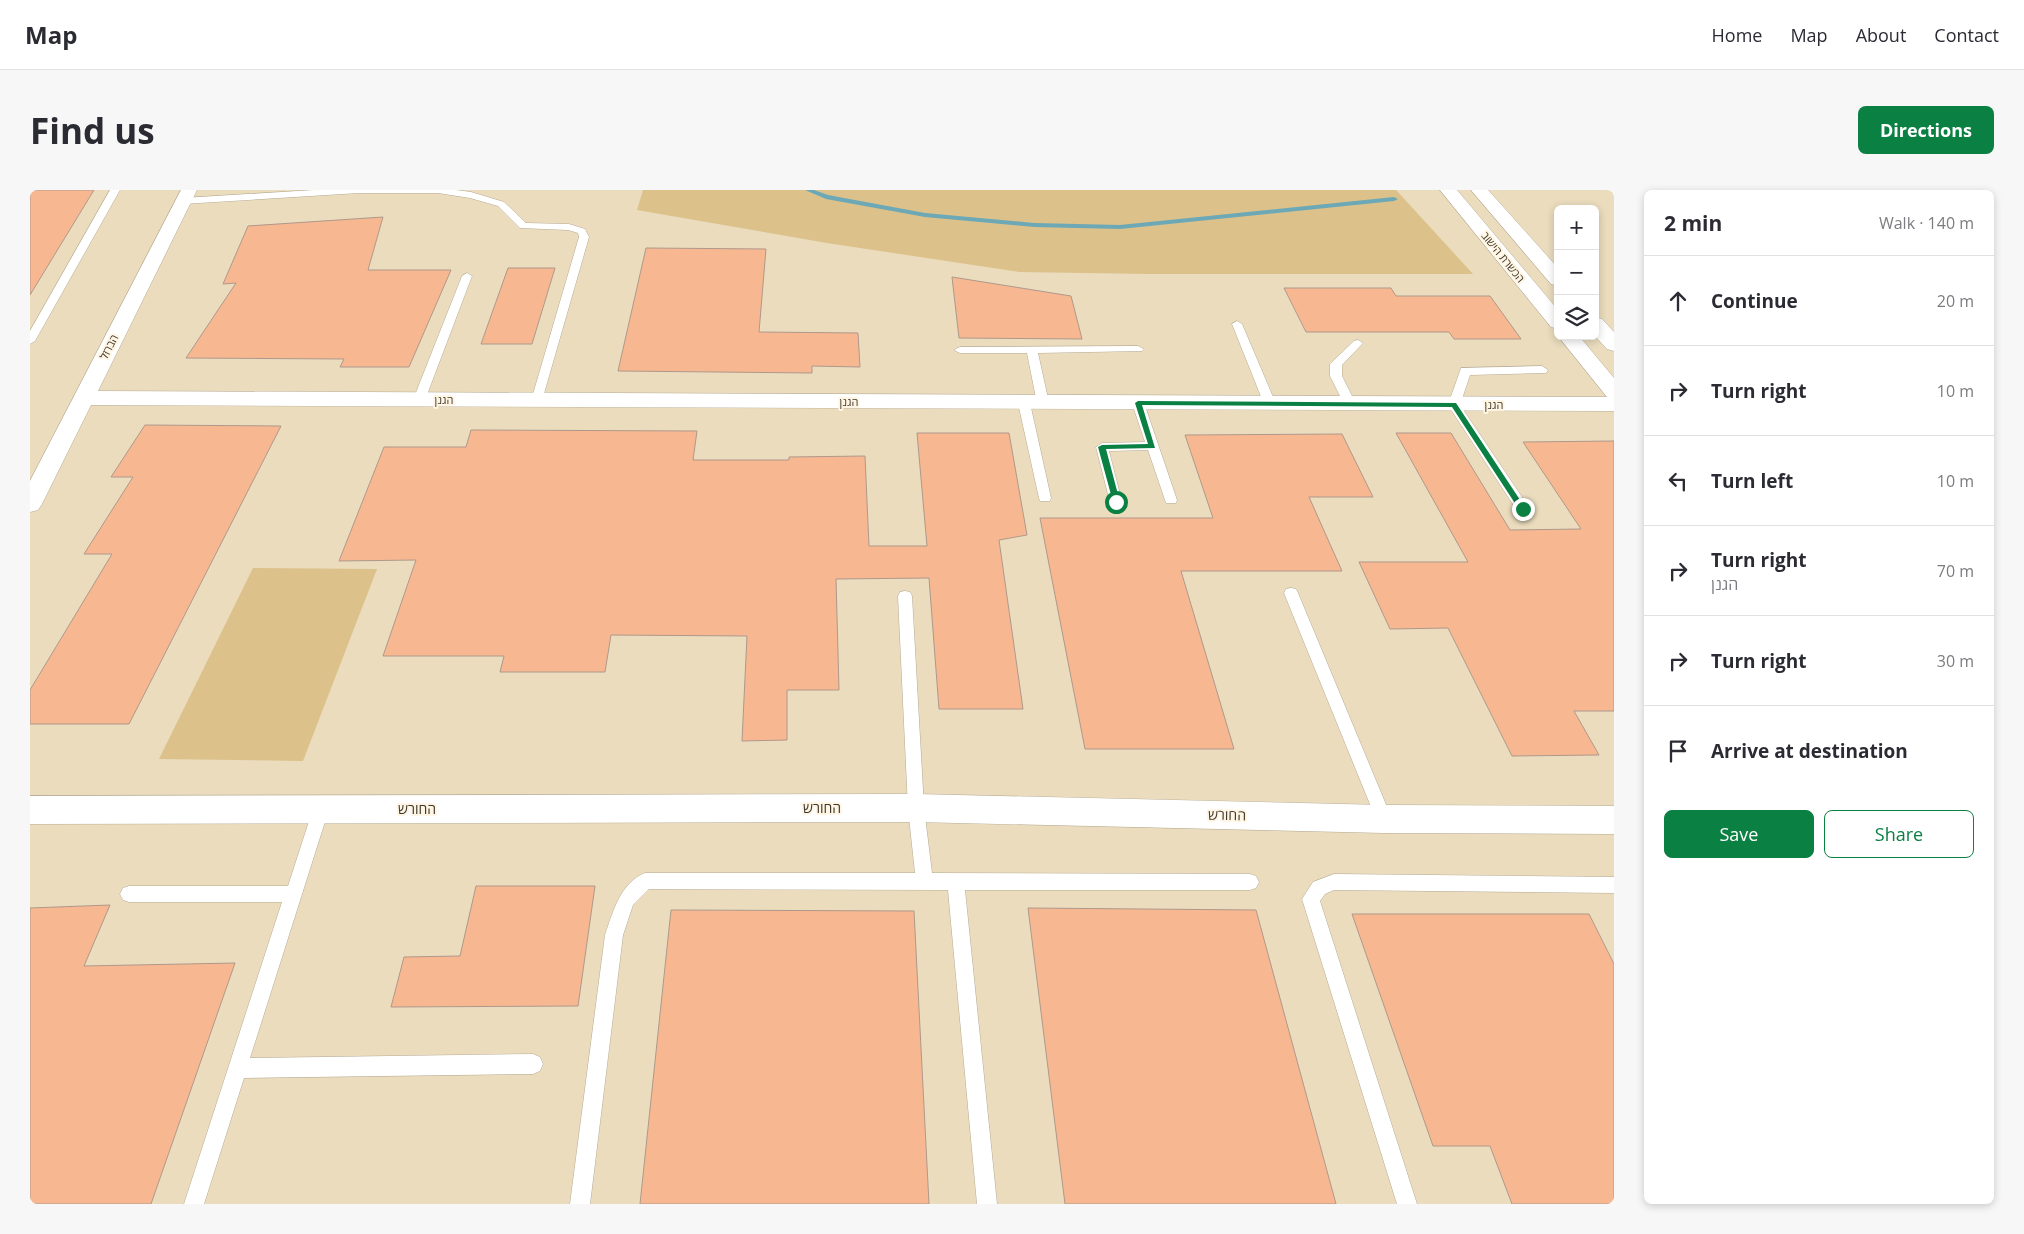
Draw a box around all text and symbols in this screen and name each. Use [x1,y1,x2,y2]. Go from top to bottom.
text: Map [25,18,77,51]
text: Home [1712,23,1762,47]
text: Map [1790,23,1828,47]
text: About [1856,23,1906,47]
text: Contact [1934,23,1999,47]
button: Directions [1858,106,1994,154]
text: Find us [30,107,155,154]
map controls [1554,205,1599,340]
button: + [1554,205,1599,250]
text: 2 min [1664,209,1722,237]
text: Walk · 140 m [1879,212,1974,234]
street label: הכשרת הישוב [1478,228,1529,285]
button: − [1554,250,1599,295]
icon: ahead [1664,287,1692,315]
text: Continue [1711,288,1798,314]
text: 20 m [1937,290,1974,312]
button: layers [1554,295,1599,340]
street label: הברזל [96,332,121,362]
icon: right [1664,377,1692,405]
text: Turn right [1711,378,1806,404]
text: 10 m [1937,380,1974,402]
street label: הגנן [435,392,454,407]
street label: הגנן [840,394,859,409]
street label: הגנן [1485,397,1504,412]
icon: left [1664,467,1692,495]
text: Turn left [1711,468,1793,494]
text: 10 m [1937,470,1974,492]
route start [1105,491,1128,514]
route end [1512,498,1535,521]
text: Turn right [1711,547,1806,573]
icon: right [1664,557,1692,585]
text: 70 m [1937,560,1974,582]
text: הגנן [1711,573,1738,595]
icon: right [1664,647,1692,675]
text: Turn right [1711,648,1806,674]
text: 30 m [1937,650,1974,672]
icon: arrive [1664,737,1692,765]
text: Arrive at destination [1711,738,1908,764]
street label: החורש [803,798,841,817]
street label: החורש [398,799,436,818]
street label: החורש [1208,805,1246,824]
button: Save [1664,810,1814,858]
button: Share [1824,810,1974,858]

